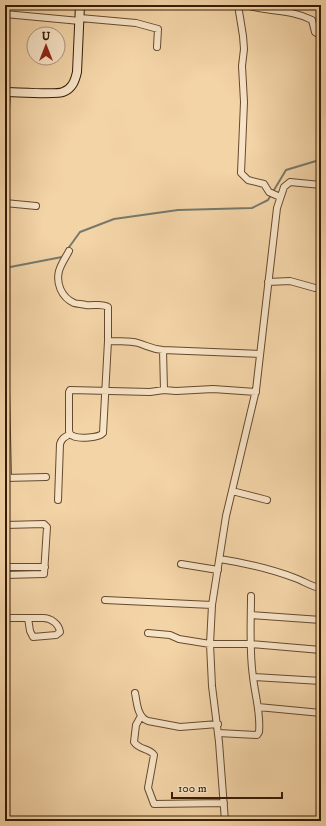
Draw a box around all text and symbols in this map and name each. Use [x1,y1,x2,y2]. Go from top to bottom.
north arrow [26,26,66,66]
text: U [42,30,51,44]
scale bar [172,774,282,800]
text: 100 m [178,781,207,796]

